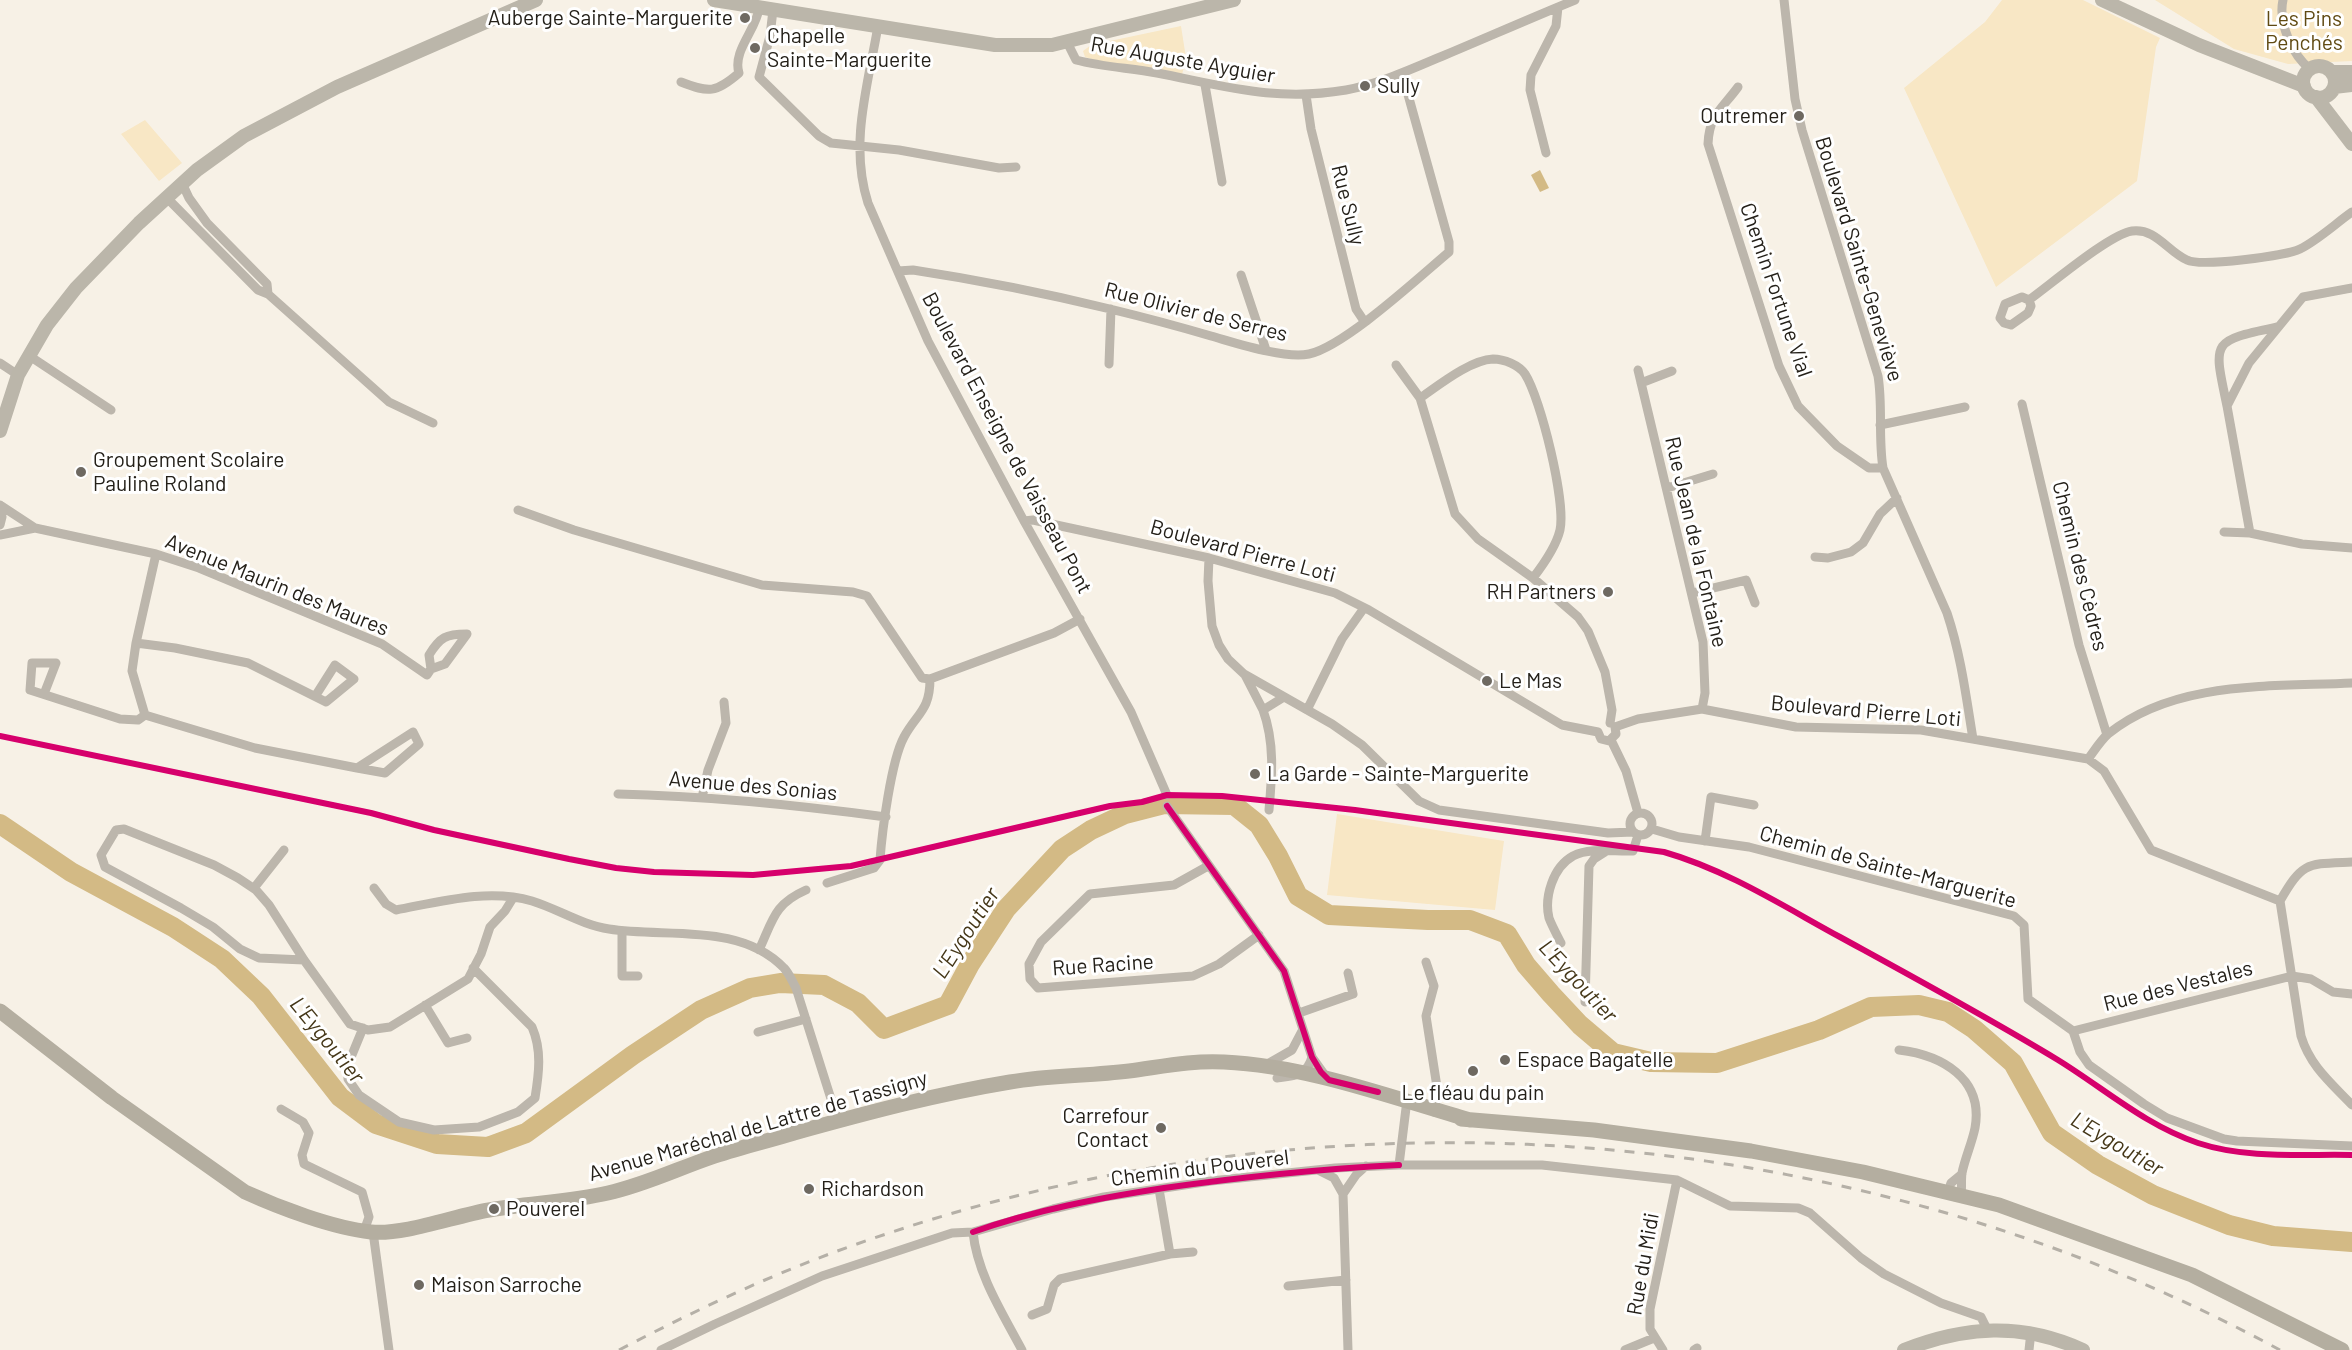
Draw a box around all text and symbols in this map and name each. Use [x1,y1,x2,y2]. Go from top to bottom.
place label: Auberge Sainte-Marguerite [488,5,733,31]
park label: Les Pins Penchés [2265,6,2343,56]
marker: Auberge Sainte-Marguerite [738,11,752,25]
place label: Chapelle Sainte-Marguerite [767,23,932,73]
street label: Rue Auguste Ayguier [1089,31,1277,89]
marker: Chapelle Sainte-Marguerite [748,41,762,55]
place label: Sully [1377,73,1420,99]
marker: Sully [1358,79,1372,93]
place label: Outremer [1700,103,1787,129]
marker: Outremer [1792,109,1806,123]
street label: Boulevard Sainte-Geneviève [1810,133,1908,385]
street label: Rue Sully [1326,162,1370,248]
street label: Chemin Fortune Vial [1734,200,1818,380]
street label: Rue Olivier de Serres [1102,277,1290,347]
street label: Boulevard Enseigne de Vaisseau Pont [917,288,1097,598]
street label: Rue Jean de la Fontaine [1659,434,1733,650]
place label: Groupement Scolaire Pauline Roland [93,447,285,497]
marker: Groupement Scolaire Pauline Roland [74,465,88,479]
street label: Chemin des Cèdres [2047,478,2113,654]
street label: Boulevard Pierre Loti [1147,514,1339,588]
street label: Avenue Maurin des Maures [162,529,392,641]
place label: RH Partners [1486,579,1596,605]
marker: RH Partners [1601,585,1615,599]
place label: Le Mas [1499,668,1562,694]
marker: Le Mas [1480,674,1494,688]
street label: Boulevard Pierre Loti [1770,690,1962,732]
place label: La Garde - Sainte-Marguerite [1267,761,1529,787]
street label: Avenue des Sonias [668,766,838,806]
marker: La Garde - Sainte-Marguerite [1248,767,1262,781]
street label: Chemin de Sainte-Marguerite [1757,821,2019,913]
water label: L'Eygoutier [927,883,1005,983]
water label: L'Eygoutier [1533,934,1623,1028]
street label: Rue Racine [1051,949,1155,981]
street label: Rue des Vestales [2101,955,2255,1017]
water label: L'Eygoutier [284,992,370,1088]
place label: Espace Bagatelle [1517,1047,1673,1073]
marker: Espace Bagatelle [1498,1053,1512,1067]
marker: Le fléau du pain [1466,1064,1480,1078]
street label: Avenue Maréchal de Lattre de Tassigny [586,1065,930,1187]
place label: Le fléau du pain [1402,1080,1544,1106]
place label: Carrefour Contact [1063,1103,1149,1153]
water label: L'Eygoutier [2066,1106,2168,1182]
marker: Carrefour Contact [1154,1121,1168,1135]
street label: Chemin du Pouverel [1109,1145,1291,1191]
place label: Richardson [821,1176,924,1202]
marker: Richardson [802,1182,816,1196]
place label: Pouverel [506,1196,585,1222]
marker: Pouverel [487,1202,501,1216]
street label: Rue du Midi [1622,1211,1664,1317]
place label: Maison Sarroche [431,1272,582,1298]
marker: Maison Sarroche [412,1278,426,1292]

